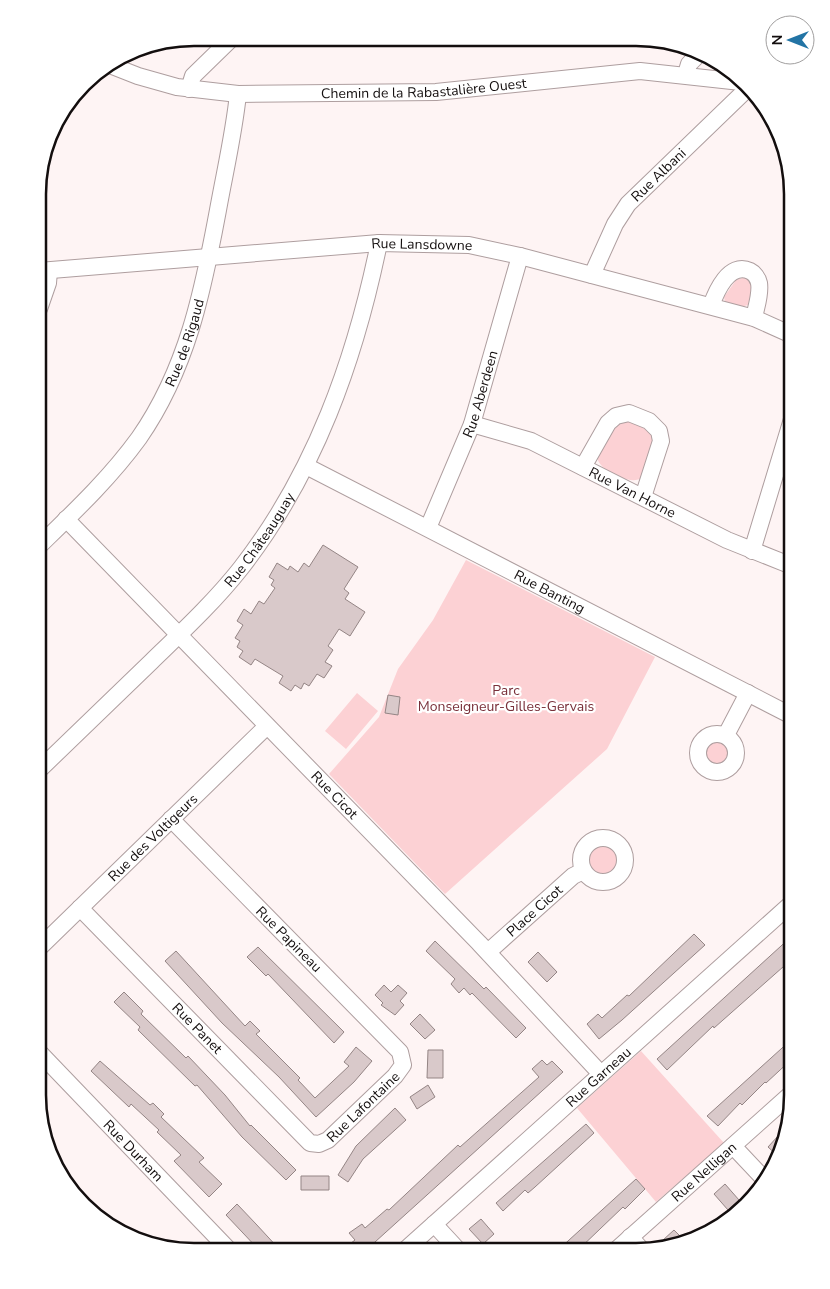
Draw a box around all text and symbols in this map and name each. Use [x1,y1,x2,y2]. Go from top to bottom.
north arrow [765,15,815,65]
text: N [768,35,787,45]
street label: Chemin de la Rabastalière Ouest [321,74,528,103]
street label: Rue Albani [627,144,690,206]
street label: Rue Lansdowne [371,234,473,255]
street label: Rue de Rigaud [161,297,209,390]
street label: Rue Aberdeen [458,348,503,441]
street label: Rue Van Horne [585,463,679,523]
street label: Rue Châteauguay [220,488,300,591]
street label: Rue Banting [511,566,588,618]
park label: Parc Monseigneur-Gilles-Gervais [418,681,595,716]
street label: Rue Cicot [307,767,362,823]
street label: Rue des Voltigeurs [104,789,202,886]
street label: Place Cicot [502,881,567,941]
street label: Rue Papineau [251,902,326,977]
street label: Rue Panet [168,999,227,1058]
street label: Rue Garneau [562,1043,635,1111]
street label: Rue Lafontaine [323,1068,404,1147]
street label: Rue Durham [99,1116,167,1186]
street label: Rue Nelligan [667,1138,741,1206]

